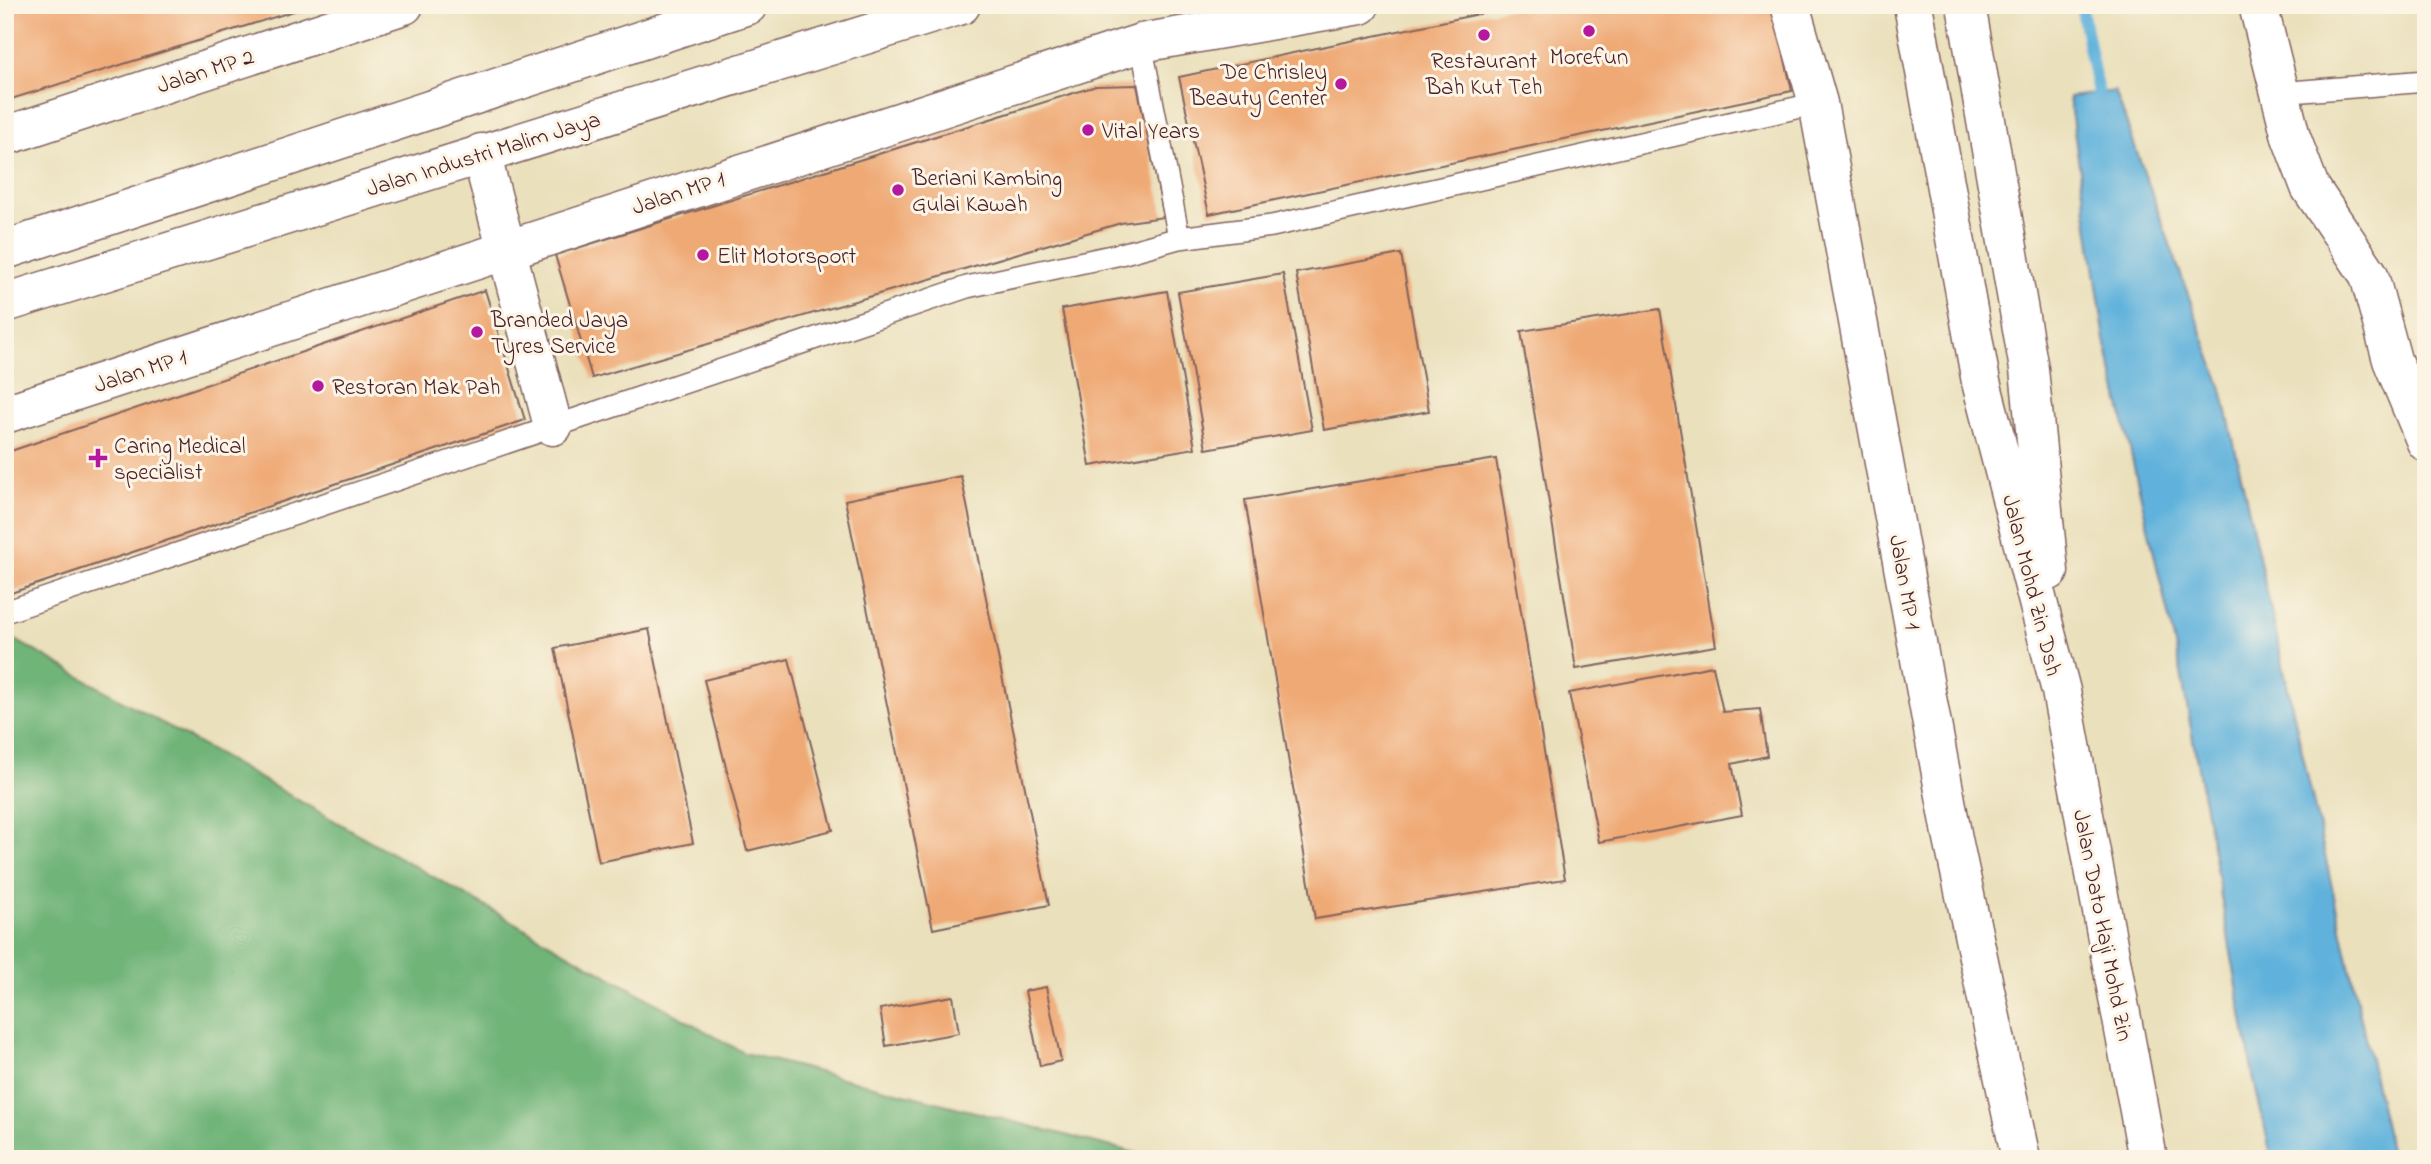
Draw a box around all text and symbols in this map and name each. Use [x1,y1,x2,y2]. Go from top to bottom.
marker: Morefun [1581,23,1597,39]
marker: Restaurant Bah Kut Teh [1476,27,1492,43]
street label: Jalan MP 2 [153,41,258,104]
place label: Morefun [1550,42,1628,75]
place label: Restaurant Bah Kut Teh [1425,46,1542,105]
place label: De Chrisley Beauty Center [1189,57,1328,118]
marker: De Chrisley Beauty Center [1333,76,1349,92]
street label: Jalan Industri Malim Jaya [363,104,605,209]
place label: Vital Years [1101,116,1200,149]
marker: Vital Years [1080,122,1096,138]
place label: Beriani Kambing Gulai Kawah [911,163,1062,222]
street label: Jalan MP 1 [628,164,730,225]
marker: Beriani Kambing Gulai Kawah [890,182,906,198]
place label: Elit Motorsport [717,241,856,274]
marker: Elit Motorsport [695,247,711,263]
place label: Branded Jaya Tyres Service [490,305,628,366]
marker: Branded Jaya Tyres Service [469,324,485,340]
street label: Jalan MP 1 [90,342,192,403]
place label: Restoran Mak Pah [332,372,501,405]
marker: Restoran Mak Pah [310,378,326,394]
place label: Caring Medical specialist [114,431,246,490]
marker: Caring Medical specialist [88,448,108,468]
street label: Jalan Mohd Zin Dsh [1992,492,2069,680]
street label: Jalan MP 1 [1879,532,1928,633]
street label: Jalan Dato Haji Mohd Zin [2063,807,2140,1044]

